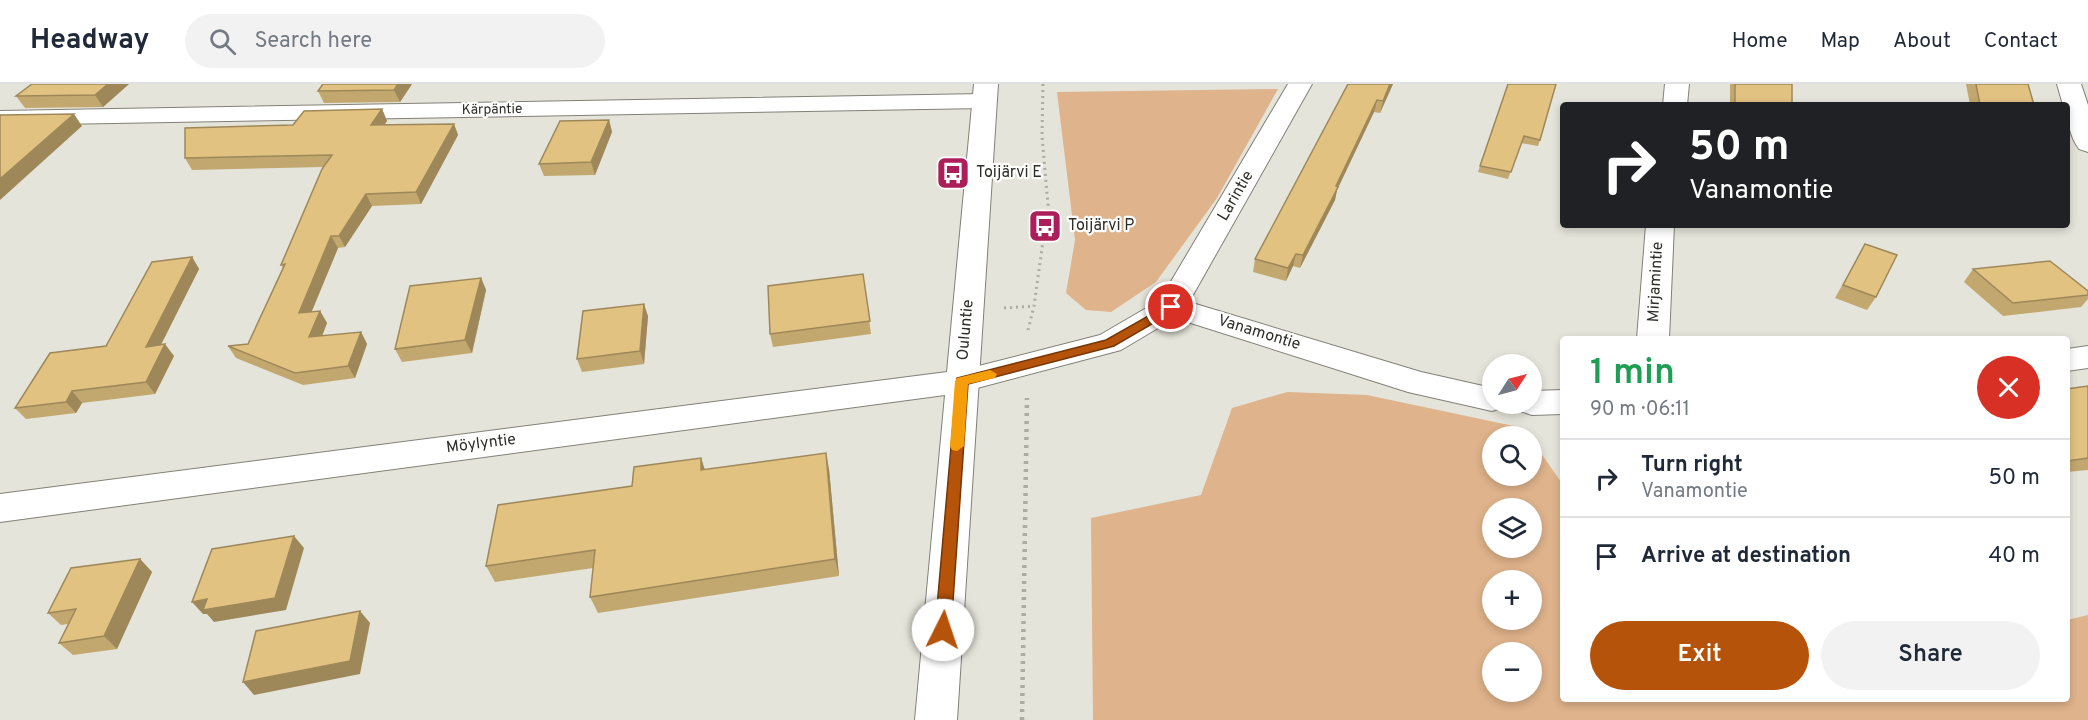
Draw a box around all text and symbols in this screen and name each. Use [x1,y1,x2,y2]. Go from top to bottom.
search box [185,14,605,68]
text: Headway [30,23,149,59]
icon: search [206,25,239,58]
text: Search here [254,28,372,55]
text: Home [1732,28,1788,55]
text: Map [1821,28,1860,55]
text: About [1893,28,1951,55]
text: Contact [1984,28,2058,55]
street label: Kärpäntie [461,101,523,119]
text: 50 m [1689,122,1790,175]
icon: right [1590,126,1668,204]
bus stop icon: Toijärvi E [935,155,971,191]
place label: Toijärvi E [976,163,1042,183]
street label: Larintie [1214,167,1258,225]
text: Vanamontie [1689,174,1833,208]
bus stop icon: Toijärvi P [1027,208,1063,244]
place label: Toijärvi P [1068,216,1134,236]
street label: Mirjamintie [1644,241,1668,323]
pin [1145,281,1196,332]
icon: arrive [1154,290,1187,323]
street label: Ouluntie [953,299,979,361]
street label: Vanamontie [1215,311,1303,355]
text: 1 min [1590,351,1675,397]
north arrow [1482,354,1542,414]
map controls [1482,354,1542,702]
button: close [1977,356,2040,419]
text: 90 m · 06:11 [1590,397,1690,423]
button: search [1482,426,1542,486]
street label: Möylyntie [445,430,517,458]
text: Turn right [1641,452,1743,479]
icon: right [1590,462,1623,495]
text: 50 m [1988,465,2040,492]
text: Vanamontie [1641,479,1748,505]
button: layers [1482,498,1542,558]
icon: arrive [1590,540,1623,573]
text: Arrive at destination [1641,543,1851,570]
text: 40 m [1988,543,2040,570]
button: + [1482,570,1542,630]
position arrow [911,598,975,662]
button: Exit [1590,621,1809,690]
button: Share [1821,621,2040,690]
button: − [1482,642,1542,702]

